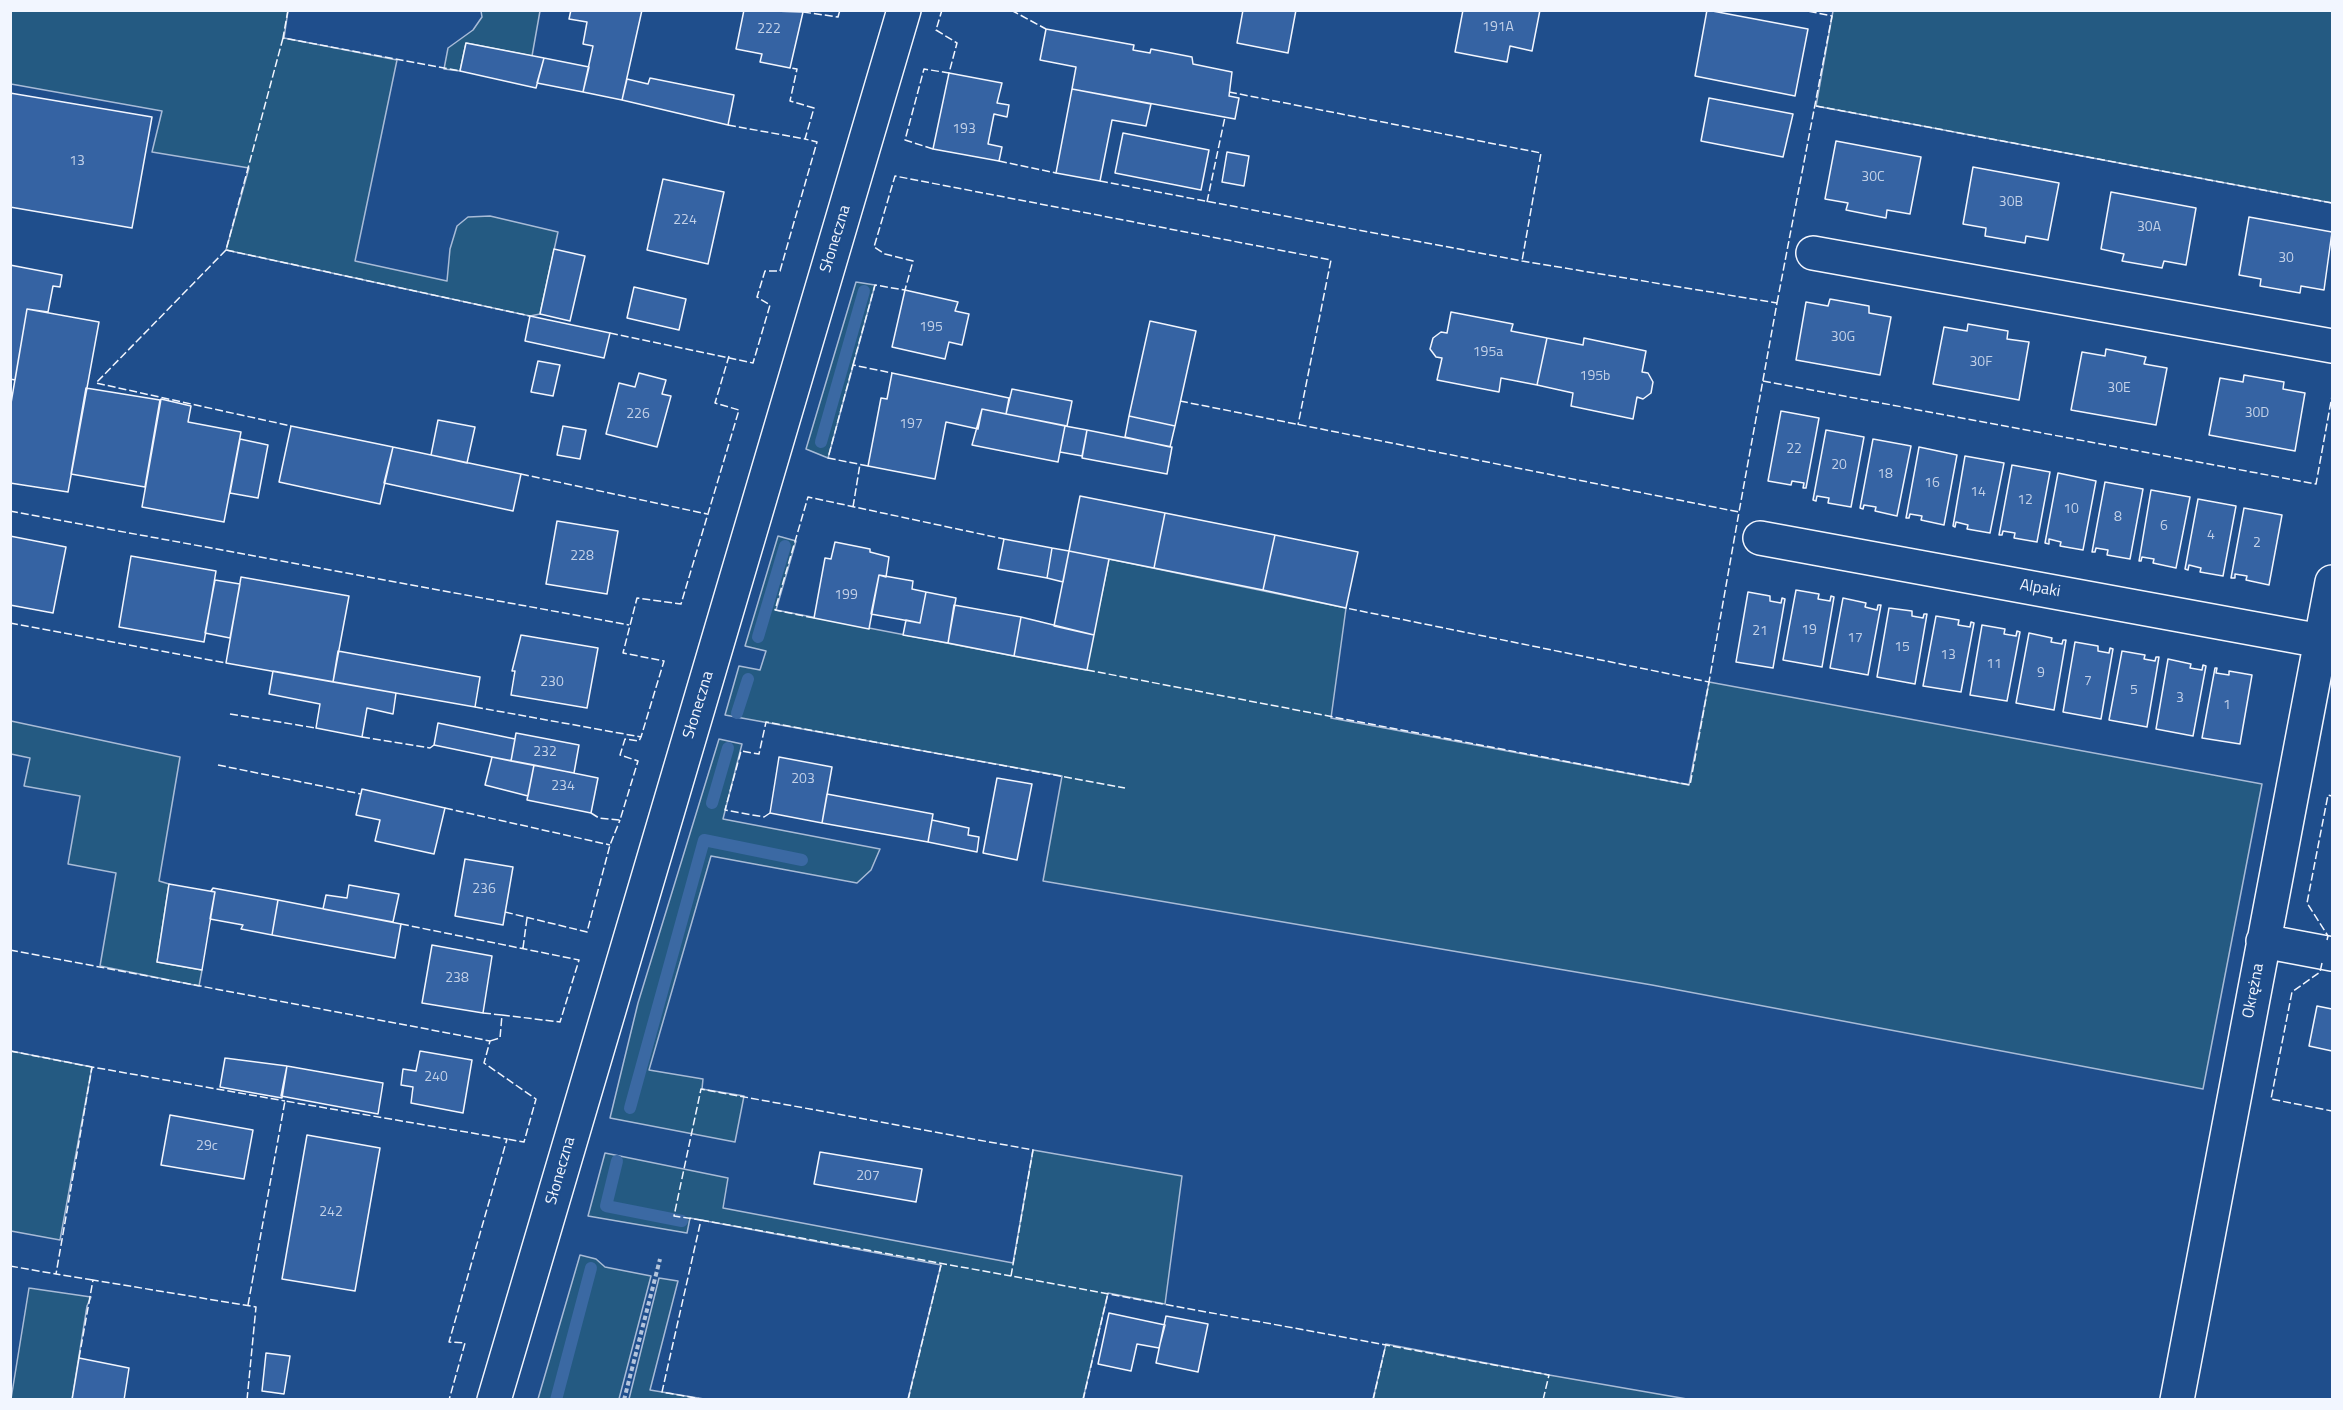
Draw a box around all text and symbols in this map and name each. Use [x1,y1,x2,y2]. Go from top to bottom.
house number: 191A [1482,20,1514,36]
house number: 222 [757,22,781,38]
house number: 193 [952,122,976,138]
house number: 13 [69,154,85,170]
house number: 30C [1861,170,1885,186]
house number: 30B [1999,195,2023,211]
street label: Słoneczna [817,203,855,275]
house number: 224 [673,213,697,229]
house number: 30A [2137,220,2161,236]
house number: 30 [2278,251,2294,267]
house number: 195 [919,320,943,336]
house number: 30G [1831,330,1855,346]
house number: 195a [1473,345,1503,361]
house number: 30F [1969,355,1993,371]
house number: 195b [1580,369,1610,385]
house number: 30E [2107,381,2131,397]
house number: 30D [2245,406,2269,422]
house number: 226 [626,407,650,423]
house number: 197 [899,417,923,433]
house number: 22 [1786,442,1802,458]
house number: 20 [1831,458,1847,474]
house number: 18 [1877,467,1893,483]
house number: 16 [1924,476,1940,492]
house number: 14 [1970,485,1986,501]
house number: 12 [2017,493,2033,509]
house number: 10 [2063,502,2079,518]
house number: 8 [2114,510,2122,526]
house number: 6 [2160,519,2168,535]
house number: 4 [2207,528,2215,544]
house number: 2 [2253,536,2261,552]
house number: 228 [570,549,594,565]
street label: Alpaki [2018,576,2062,602]
house number: 199 [834,588,858,604]
house number: 19 [1801,623,1817,639]
house number: 21 [1752,624,1768,640]
house number: 17 [1847,631,1863,647]
house number: 15 [1894,640,1910,656]
house number: 13 [1940,648,1956,664]
house number: 11 [1986,657,2002,673]
house number: 9 [2037,666,2045,682]
street label: Słoneczna [680,669,718,741]
house number: 7 [2084,674,2092,690]
house number: 230 [540,675,564,691]
house number: 5 [2130,683,2138,699]
house number: 3 [2176,691,2184,707]
house number: 1 [2223,698,2231,714]
house number: 232 [533,745,557,761]
house number: 203 [791,772,815,788]
house number: 234 [551,779,575,795]
house number: 236 [472,882,496,898]
street label: Okrężna [2239,962,2269,1020]
house number: 238 [445,971,469,987]
house number: 240 [424,1070,448,1086]
street label: Słoneczna [542,1135,580,1207]
house number: 29c [196,1139,218,1155]
house number: 207 [856,1169,880,1185]
house number: 242 [319,1205,343,1221]

